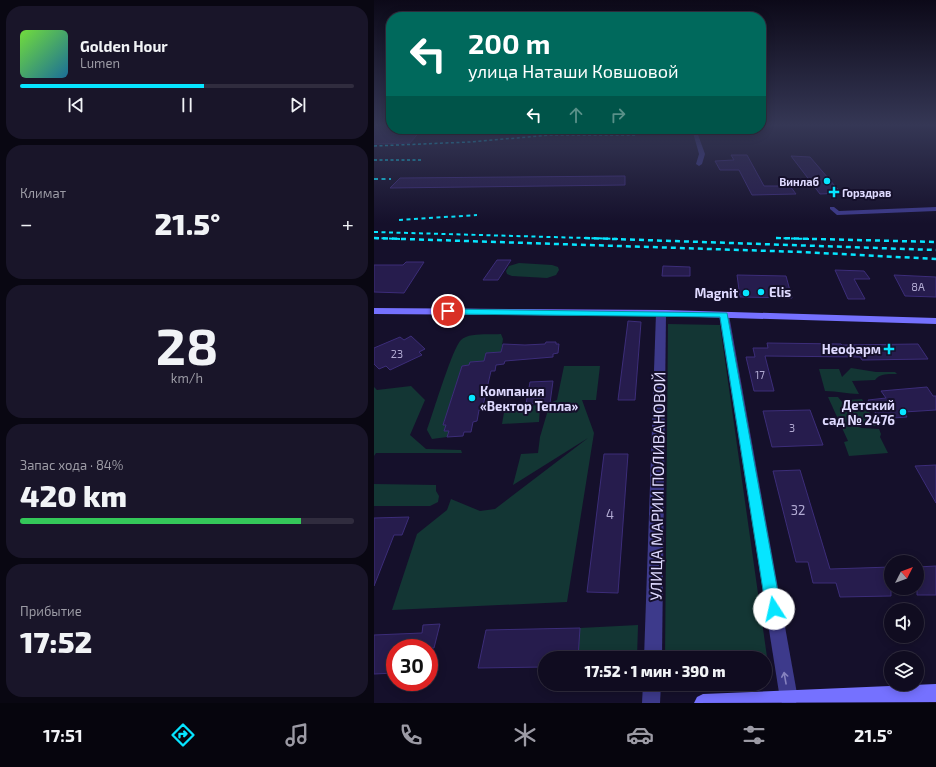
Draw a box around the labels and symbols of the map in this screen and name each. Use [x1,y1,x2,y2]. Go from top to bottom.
place label: Винлаб [779,175,819,188]
marker: Винлаб [822,176,832,186]
place label: Горздрав [842,186,891,199]
marker: Горздрав [829,187,839,197]
house number: 8А [911,280,925,293]
place label: Elis [769,284,791,300]
place label: Magnit [694,285,739,301]
marker: Elis [756,287,766,297]
marker: Magnit [741,288,751,298]
pin [431,294,465,328]
place label: Неофарм [822,341,881,357]
marker: Неофарм [884,344,894,354]
house number: 23 [391,347,403,360]
house number: 17 [755,368,765,381]
street label: УЛИЦА МАРИИ ПОЛИВАНОВОЙ [646,371,668,601]
place label: Компания «Вектор Тепла» [480,383,579,414]
marker: Компания «Вектор Тепла» [467,393,477,403]
place label: Детский сад № 2476 [822,397,895,428]
marker: Детский сад № 2476 [898,407,908,417]
house number: 3 [789,421,795,434]
house number: 32 [791,502,805,518]
house number: 4 [606,506,614,522]
north arrow [884,555,924,595]
position arrow [753,588,795,630]
speed limit sign: 30 [386,639,438,691]
one-way arrow [781,672,789,685]

